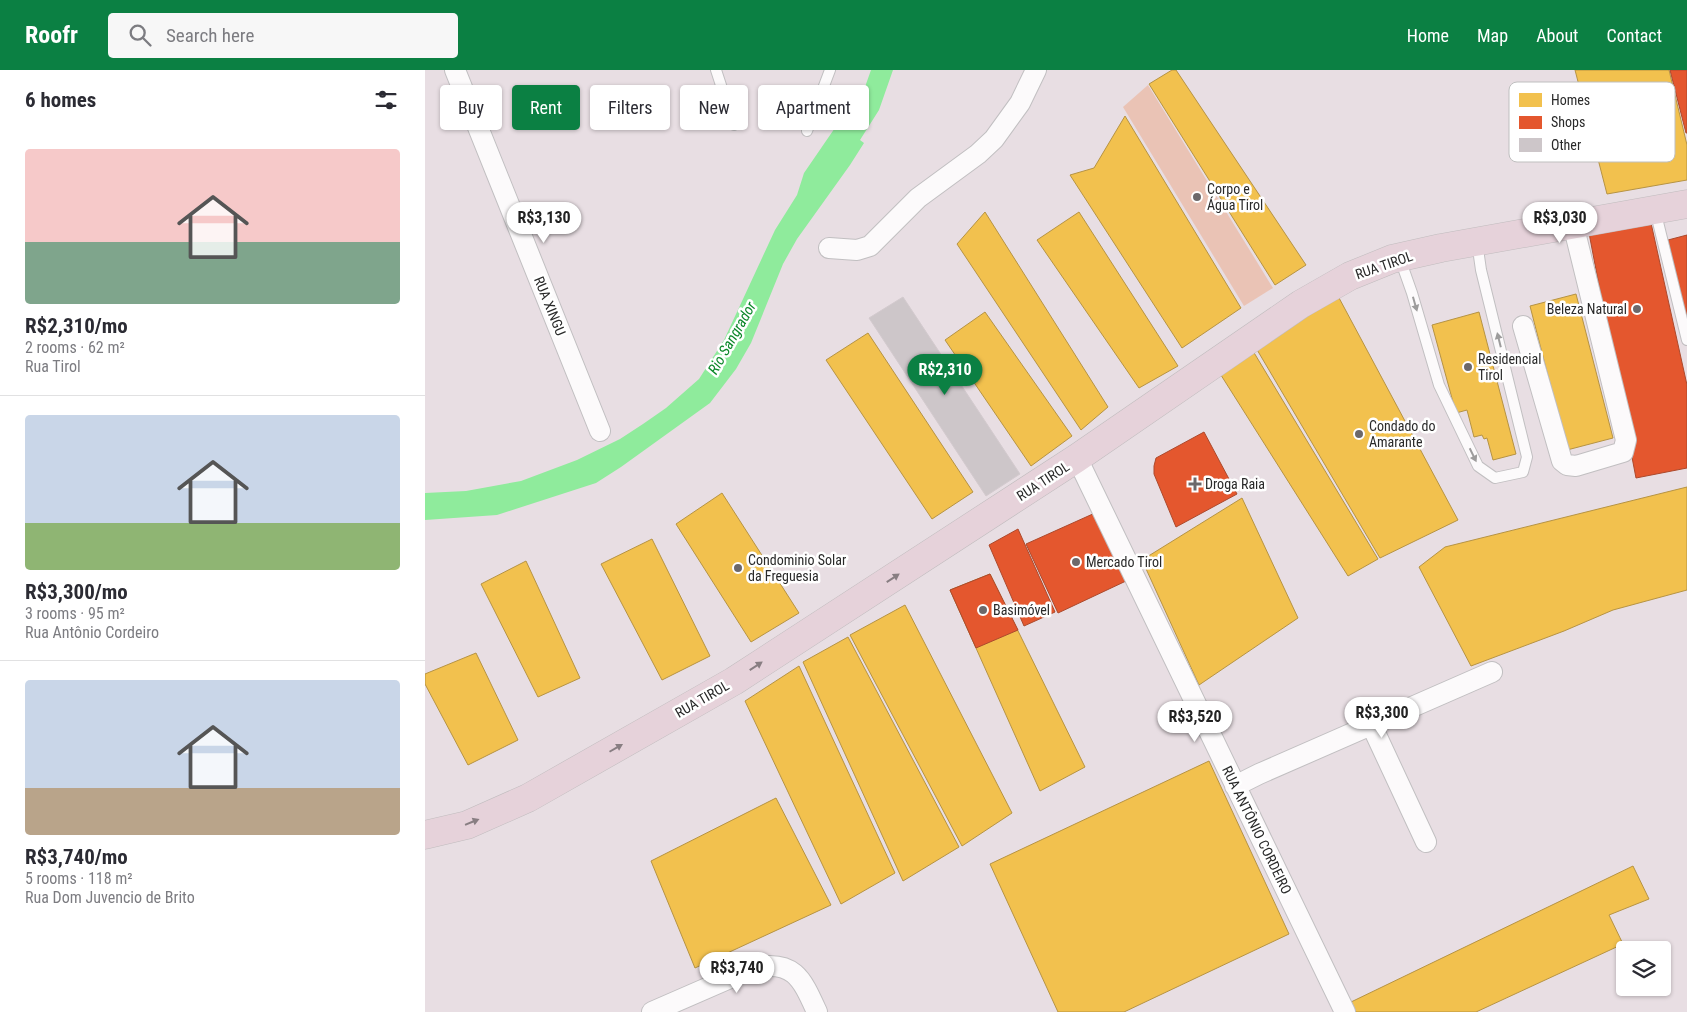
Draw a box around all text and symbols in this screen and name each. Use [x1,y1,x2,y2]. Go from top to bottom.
search box [108,13,458,58]
text: Roofr [25,21,78,49]
icon: search [126,21,154,49]
text: Search here [166,24,254,47]
text: Home [1407,25,1449,46]
text: Map [1477,25,1508,46]
text: About [1536,25,1578,46]
text: Contact [1606,25,1662,46]
legend [1509,82,1675,162]
chip: Buy [440,85,502,130]
chip: Rent [512,85,580,130]
chip: Filters [590,85,670,130]
chip: New [680,85,748,130]
chip: Apartment [758,85,869,130]
icon: filters [372,86,400,114]
text: 6 homes [25,88,96,112]
text: Homes [1551,92,1590,108]
text: Shops [1551,114,1585,130]
text: Other [1551,137,1581,153]
place label: Corpo e Água Tirol [1207,181,1263,213]
icon: home [168,182,258,272]
marker: Corpo e Água Tirol [1191,191,1203,203]
pin: R$3,130 [498,202,590,244]
pin: R$3,030 [1514,202,1606,244]
text: R$3,130 [517,208,571,227]
text: R$3,030 [1533,208,1587,227]
street label: RUA TIROL [1353,248,1415,282]
street label: RUA XINGU [531,274,569,338]
one-way arrow [1412,296,1420,311]
water label: Rio Sangrador [704,298,760,377]
place label: Beleza Natural [1547,301,1627,317]
marker: Beleza Natural [1631,303,1643,315]
text: R$2,310/mo [25,314,128,338]
one-way arrow [1494,332,1502,347]
text: 2 rooms · 62 m² [25,338,125,357]
place label: Residencial Tirol [1478,351,1541,383]
pin: R$2,310 [899,354,991,396]
text: Rua Tirol [25,357,81,376]
text: R$2,310 [918,360,972,379]
marker: Residencial Tirol [1462,361,1474,373]
place label: Condado do Amarante [1369,418,1436,450]
marker: Condado do Amarante [1353,428,1365,440]
icon: home [168,447,258,537]
one-way arrow [1469,448,1477,462]
street label: RUA TIROL [1014,458,1073,504]
place label: Droga Raia [1205,476,1265,492]
marker: Droga Raia [1189,478,1201,490]
place label: Condominio Solar da Freguesia [748,552,846,584]
place label: Mercado Tirol [1086,554,1162,570]
marker: Mercado Tirol [1070,556,1082,568]
marker: Condominio Solar da Freguesia [732,562,744,574]
one-way arrow [886,573,899,583]
text: R$3,300/mo [25,580,128,604]
place label: Basimóvel [993,602,1050,618]
text: 3 rooms · 95 m² [25,604,125,623]
marker: Basimóvel [977,604,989,616]
text: Rua Antônio Cordeiro [25,623,159,642]
one-way arrow [750,661,763,671]
street label: RUA TIROL [672,677,732,721]
pin: R$3,300 [1336,696,1428,739]
pin: R$3,520 [1149,700,1241,743]
text: R$3,300 [1355,703,1409,722]
text: R$3,520 [1168,707,1222,726]
icon: home [168,712,258,802]
one-way arrow [609,744,623,752]
street label: RUA ANTÔNIO CORDEIRO [1219,763,1296,897]
one-way arrow [465,818,479,826]
text: R$3,740/mo [25,845,128,869]
text: 5 rooms · 118 m² [25,869,133,888]
text: Rua Dom Juvencio de Brito [25,888,195,907]
map controls [1616,941,1671,996]
button: layers [1616,941,1671,996]
pin: R$3,740 [691,952,783,994]
text: R$3,740 [710,958,764,977]

